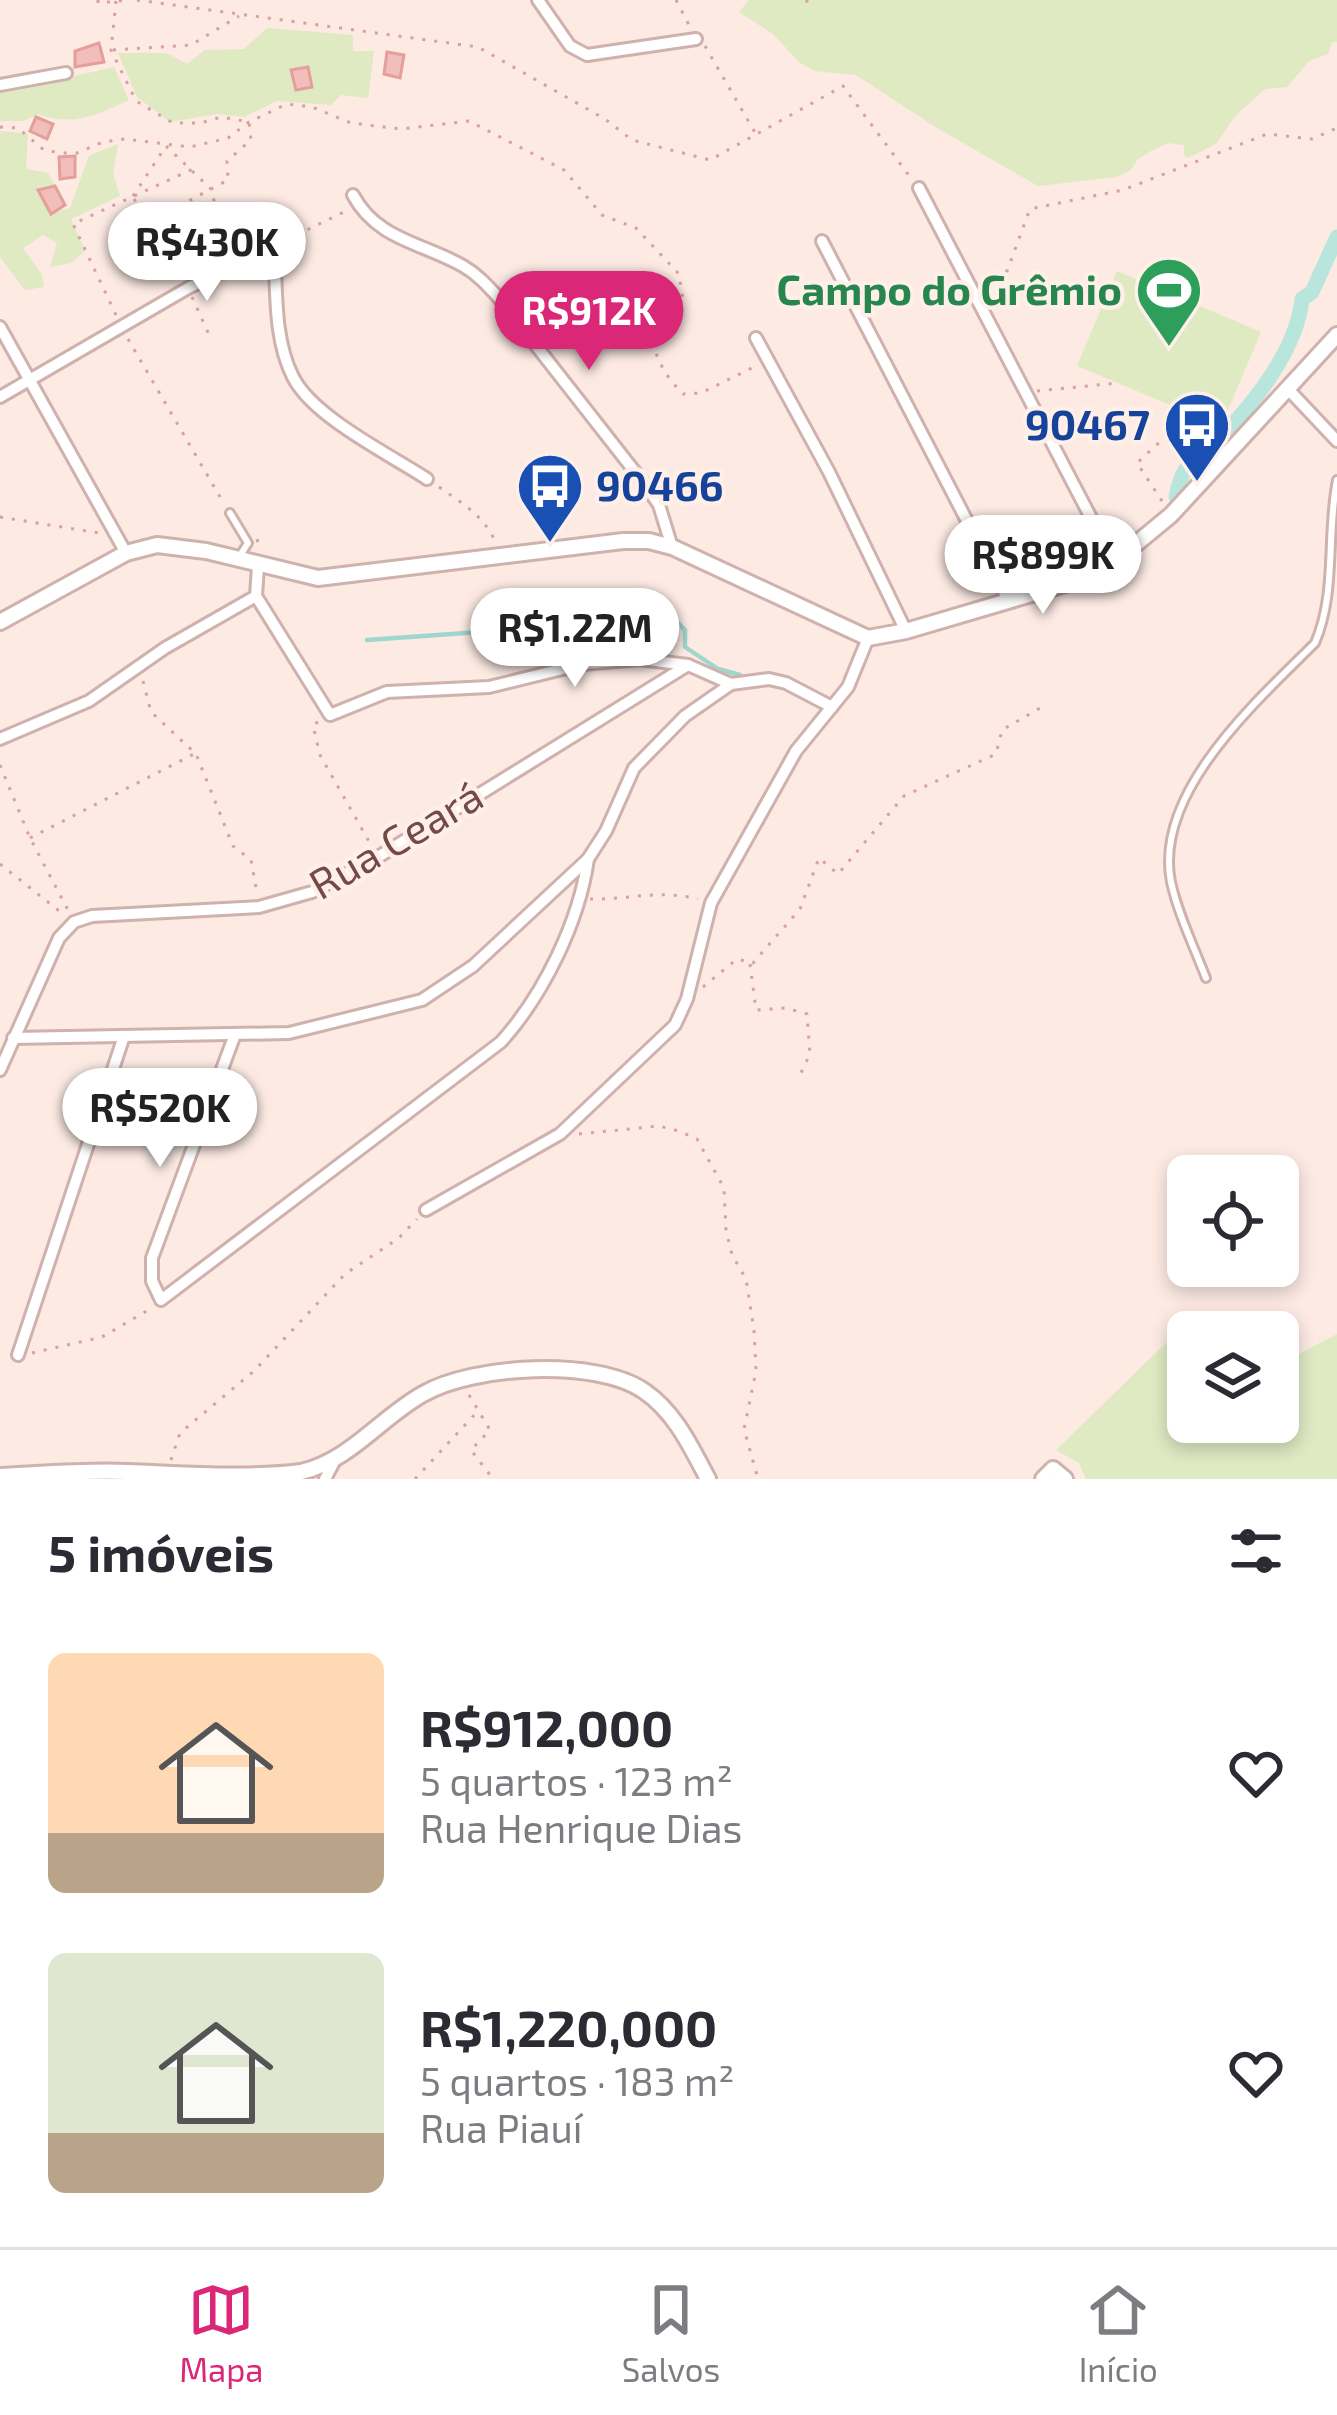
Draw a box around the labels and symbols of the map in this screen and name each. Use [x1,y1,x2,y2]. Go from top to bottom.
pin: R$430K [109,202,305,304]
sports icon: Campo do Grêmio [1134,255,1204,349]
place label: Campo do Grêmio [777,263,1122,313]
pin: R$912K [491,271,687,373]
bus stop icon: 90467 [1162,390,1232,484]
place label: 90467 [1025,398,1150,448]
bus stop icon: 90466 [515,451,585,545]
place label: 90466 [596,459,724,509]
pin: R$899K [945,515,1141,617]
pin: R$1.22M [464,588,686,690]
street label: Rua Ceará [299,769,491,908]
pin: R$520K [62,1068,258,1170]

